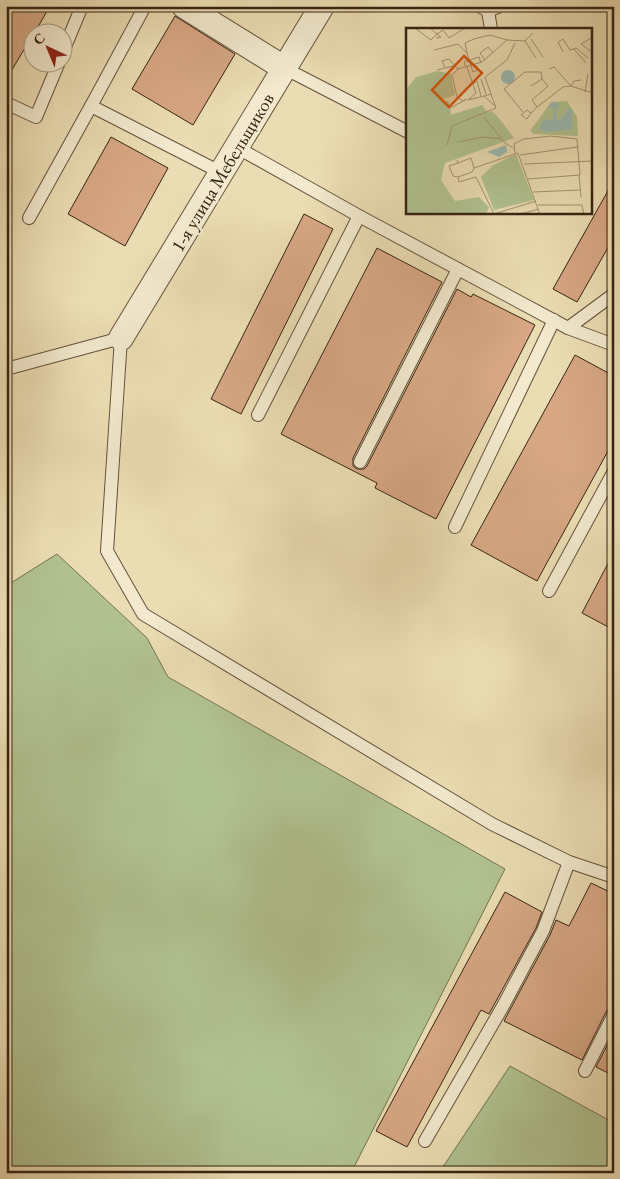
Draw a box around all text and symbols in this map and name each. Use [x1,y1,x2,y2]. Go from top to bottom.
north arrow [22,22,72,72]
inset map [406,28,592,214]
text: С [29,29,49,49]
street label: 1-я улица Мебельщиков [165,88,280,256]

